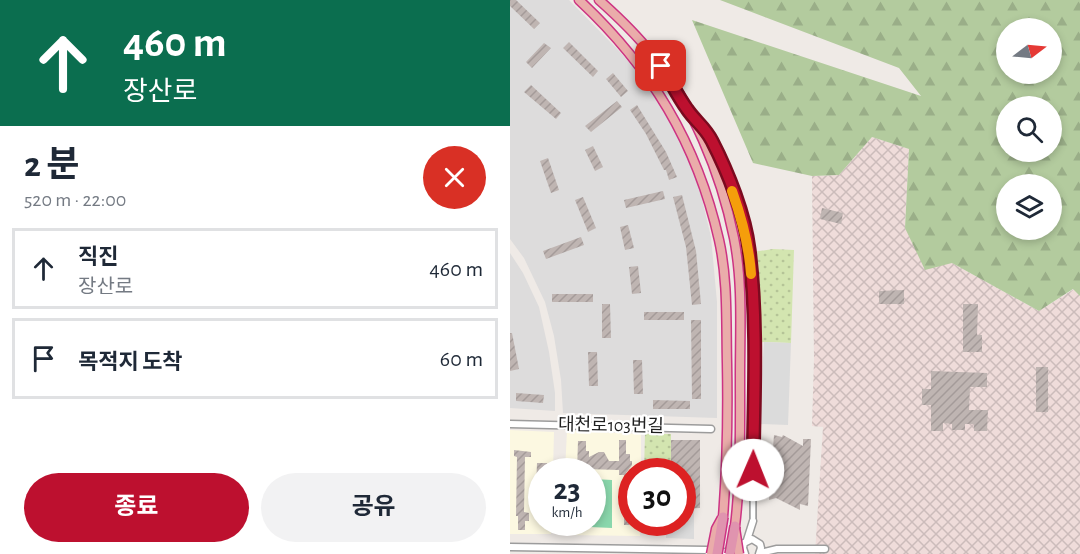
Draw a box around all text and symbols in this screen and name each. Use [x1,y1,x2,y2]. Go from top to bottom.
north arrow [996,18,1062,84]
map controls [996,18,1062,240]
text: 460 m [123,22,227,64]
icon: ahead [24,24,102,102]
pin [635,40,686,91]
icon: arrive [644,49,677,82]
text: 장산로 [123,78,198,105]
button: search [996,96,1062,162]
button: close [423,146,486,209]
text: 2 분 [24,147,80,183]
button: layers [996,174,1062,240]
text: 520 m · 22:00 [24,190,126,210]
text: 직진 [78,246,118,268]
icon: ahead [27,252,60,285]
text: 460 m [429,258,483,280]
text: 장산로 [78,277,133,297]
icon: arrive [27,342,60,375]
text: 60 m [440,348,483,370]
text: 목적지 도착 [78,351,183,373]
street label: 대천로103번길 [558,415,664,436]
position arrow [721,438,785,502]
speed limit sign: 30 [618,458,696,536]
button: 종료 [24,473,249,542]
button: 공유 [261,473,486,542]
text: 23 [553,475,581,505]
text: km/h [552,505,582,520]

